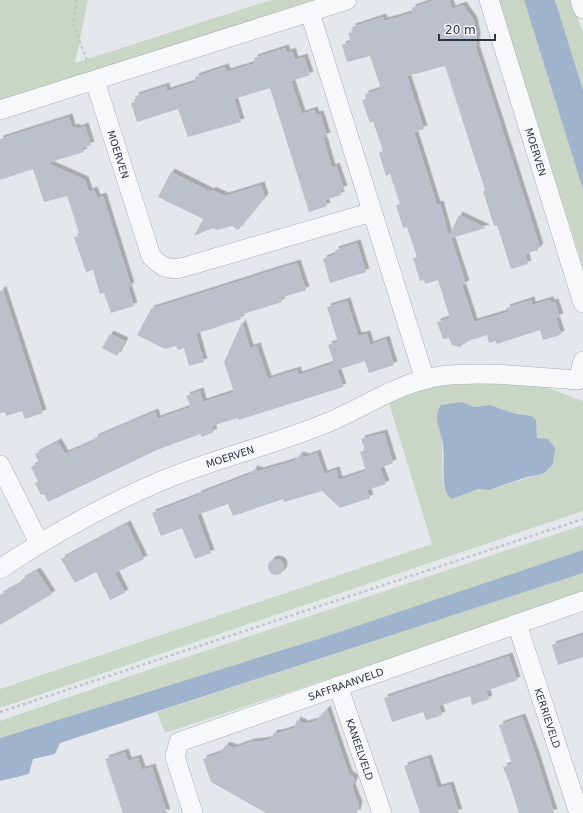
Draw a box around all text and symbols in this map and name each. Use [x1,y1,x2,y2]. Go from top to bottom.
scale bar [439,16,495,42]
text: 20 m [445,23,476,37]
street label: MOERVEN [523,126,549,177]
street label: MOERVEN [106,129,131,180]
street label: MOERVEN [205,443,255,469]
street label: SAFFRAANVELD [307,665,385,702]
street label: KERRIEVELD [533,687,563,750]
street label: KANEELVELD [344,717,376,782]

